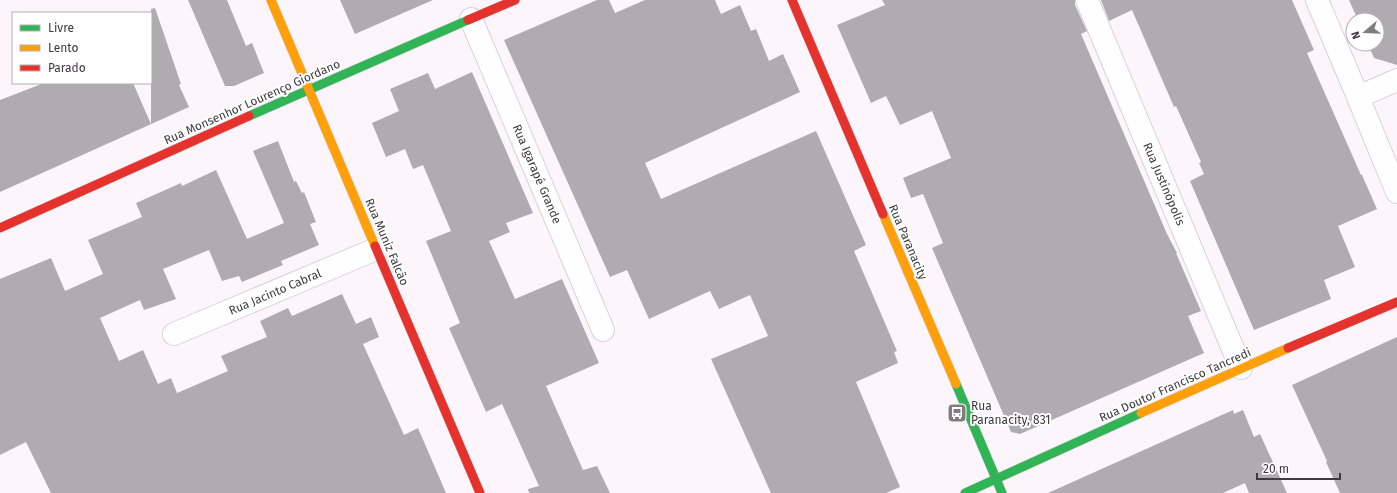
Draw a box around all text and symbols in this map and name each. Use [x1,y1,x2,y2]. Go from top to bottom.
legend [12,12,152,84]
north arrow [1345,12,1385,52]
text: Livre [48,21,74,35]
text: N [1349,30,1363,41]
text: Lento [48,41,78,55]
street label: Rua Monsenhor Lourenço Giordano [162,57,342,147]
text: Parado [48,61,86,75]
street label: Rua Igarapé Grande [510,122,564,226]
street label: Rua Justinópolis [1140,140,1188,228]
street label: Rua Muniz Falcão [362,196,412,288]
street label: Rua Paranacity [886,202,930,282]
street label: Rua Jacinto Cabral [227,266,324,318]
street label: Rua Doutor Francisco Tancredi [1097,345,1253,425]
place label: Rua Paranacity, 831 [971,399,1051,427]
bus stop icon: Rua Paranacity, 831 [946,402,968,424]
scale bar [1257,455,1340,481]
text: 20 m [1263,462,1289,476]

